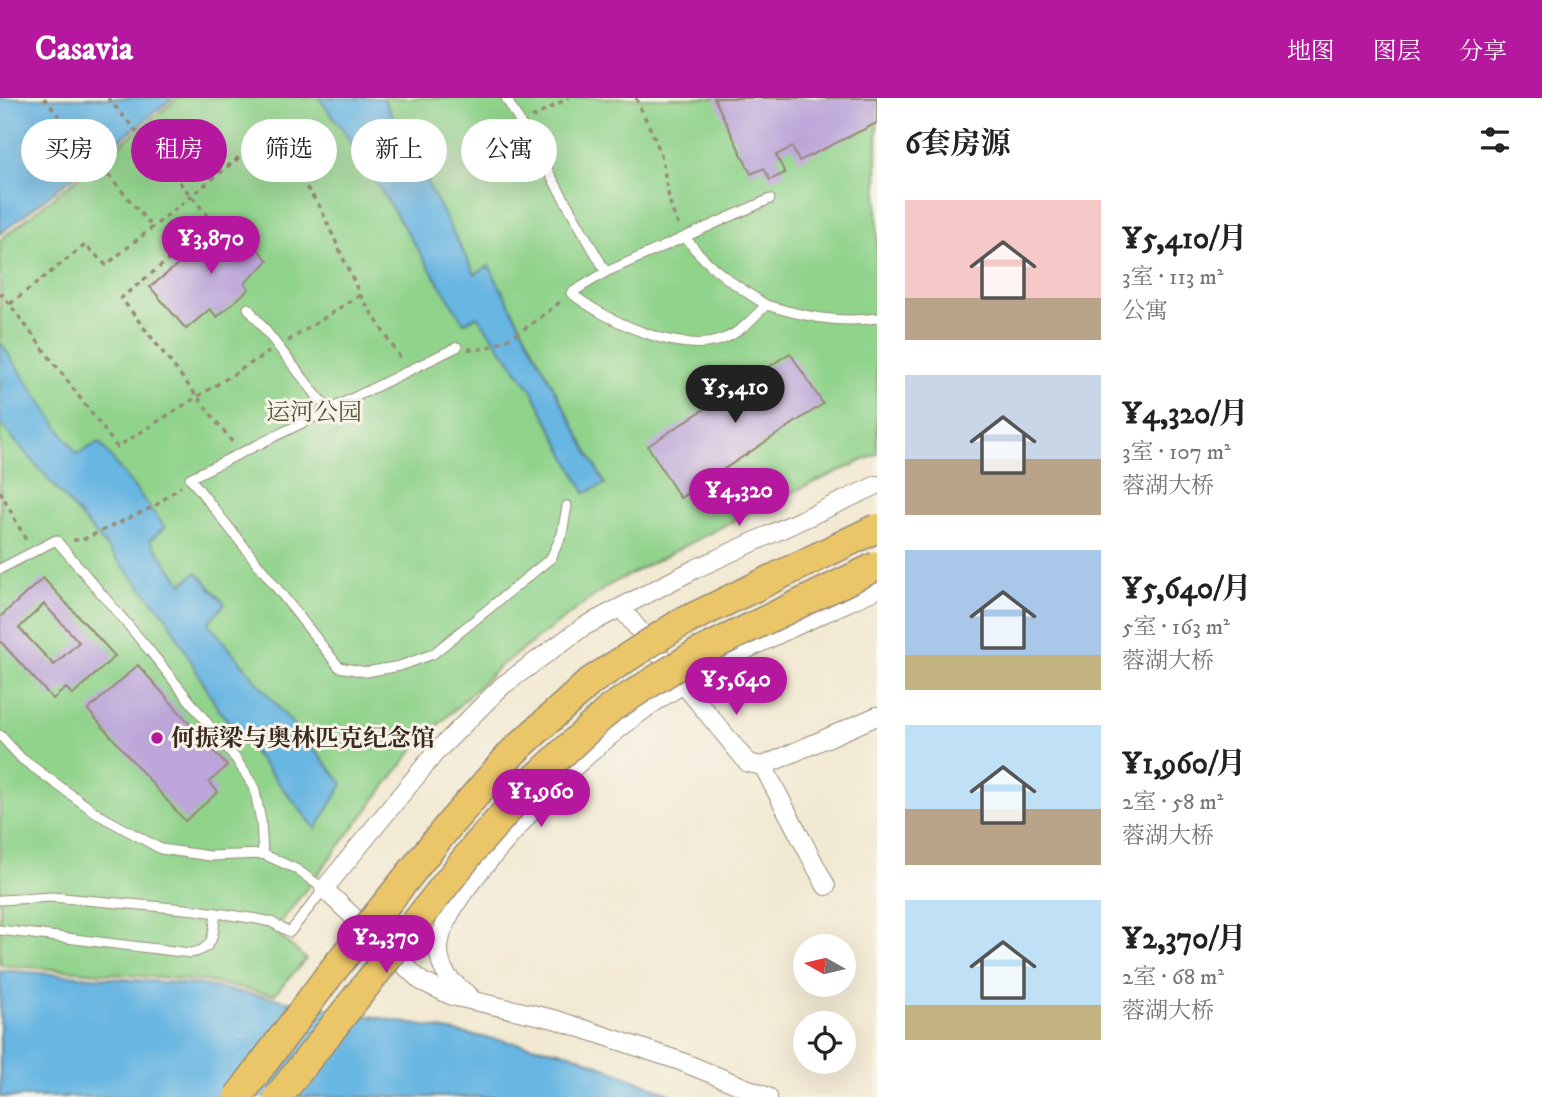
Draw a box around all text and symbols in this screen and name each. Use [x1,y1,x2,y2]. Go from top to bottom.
text: Casavia [35,29,133,70]
text: 地图 [1287,37,1335,67]
text: 图层 [1373,37,1421,67]
text: 分享 [1459,37,1507,67]
chip: 买房 [21,119,117,182]
chip: 租房 [131,119,227,182]
chip: 筛选 [241,119,337,182]
chip: 新上 [351,119,447,182]
chip: 公寓 [461,119,557,182]
icon: filters [1476,121,1514,159]
text: 6套房源 [905,126,1011,163]
pin: ¥3,870 [154,216,268,276]
text: ¥5,410/月 [1122,221,1247,258]
text: ¥3,870 [178,224,244,253]
icon: home [961,228,1045,312]
text: 3室 · 113 m² [1122,263,1223,292]
text: 公寓 [1122,297,1168,326]
pin: ¥5,410 [678,366,792,425]
text: ¥5,410 [702,373,768,402]
text: ¥4,320/月 [1122,396,1248,433]
park label: 运河公园 [266,398,362,428]
icon: home [961,403,1045,487]
text: 3室 · 107 m² [1122,438,1231,467]
pin: ¥4,320 [682,468,796,528]
text: 蓉湖大桥 [1122,472,1214,501]
text: ¥4,320 [705,476,773,505]
text: ¥5,640/月 [1122,571,1251,608]
icon: home [961,578,1045,662]
text: 5室 · 163 m² [1122,613,1230,642]
text: 蓉湖大桥 [1122,647,1214,676]
pin: ¥5,640 [679,658,793,717]
text: ¥5,640 [701,665,771,694]
place label: 何振梁与奥林匹克纪念馆 [171,724,435,754]
marker: 何振梁与奥林匹克纪念馆 [149,730,165,746]
text: ¥1,960/月 [1122,746,1246,783]
icon: home [961,753,1045,837]
pin: ¥1,960 [484,770,598,829]
text: ¥1,960 [508,777,574,806]
text: 2室 · 58 m² [1122,788,1224,817]
text: 蓉湖大桥 [1122,822,1214,851]
pin: ¥2,370 [329,916,443,975]
text: ¥2,370/月 [1122,921,1247,958]
text: ¥2,370 [353,923,419,952]
icon: home [961,928,1045,1012]
north arrow [793,934,856,998]
map controls [793,934,856,1074]
text: 2室 · 68 m² [1122,963,1224,992]
text: 蓉湖大桥 [1122,997,1214,1026]
button: locate [793,1011,856,1074]

